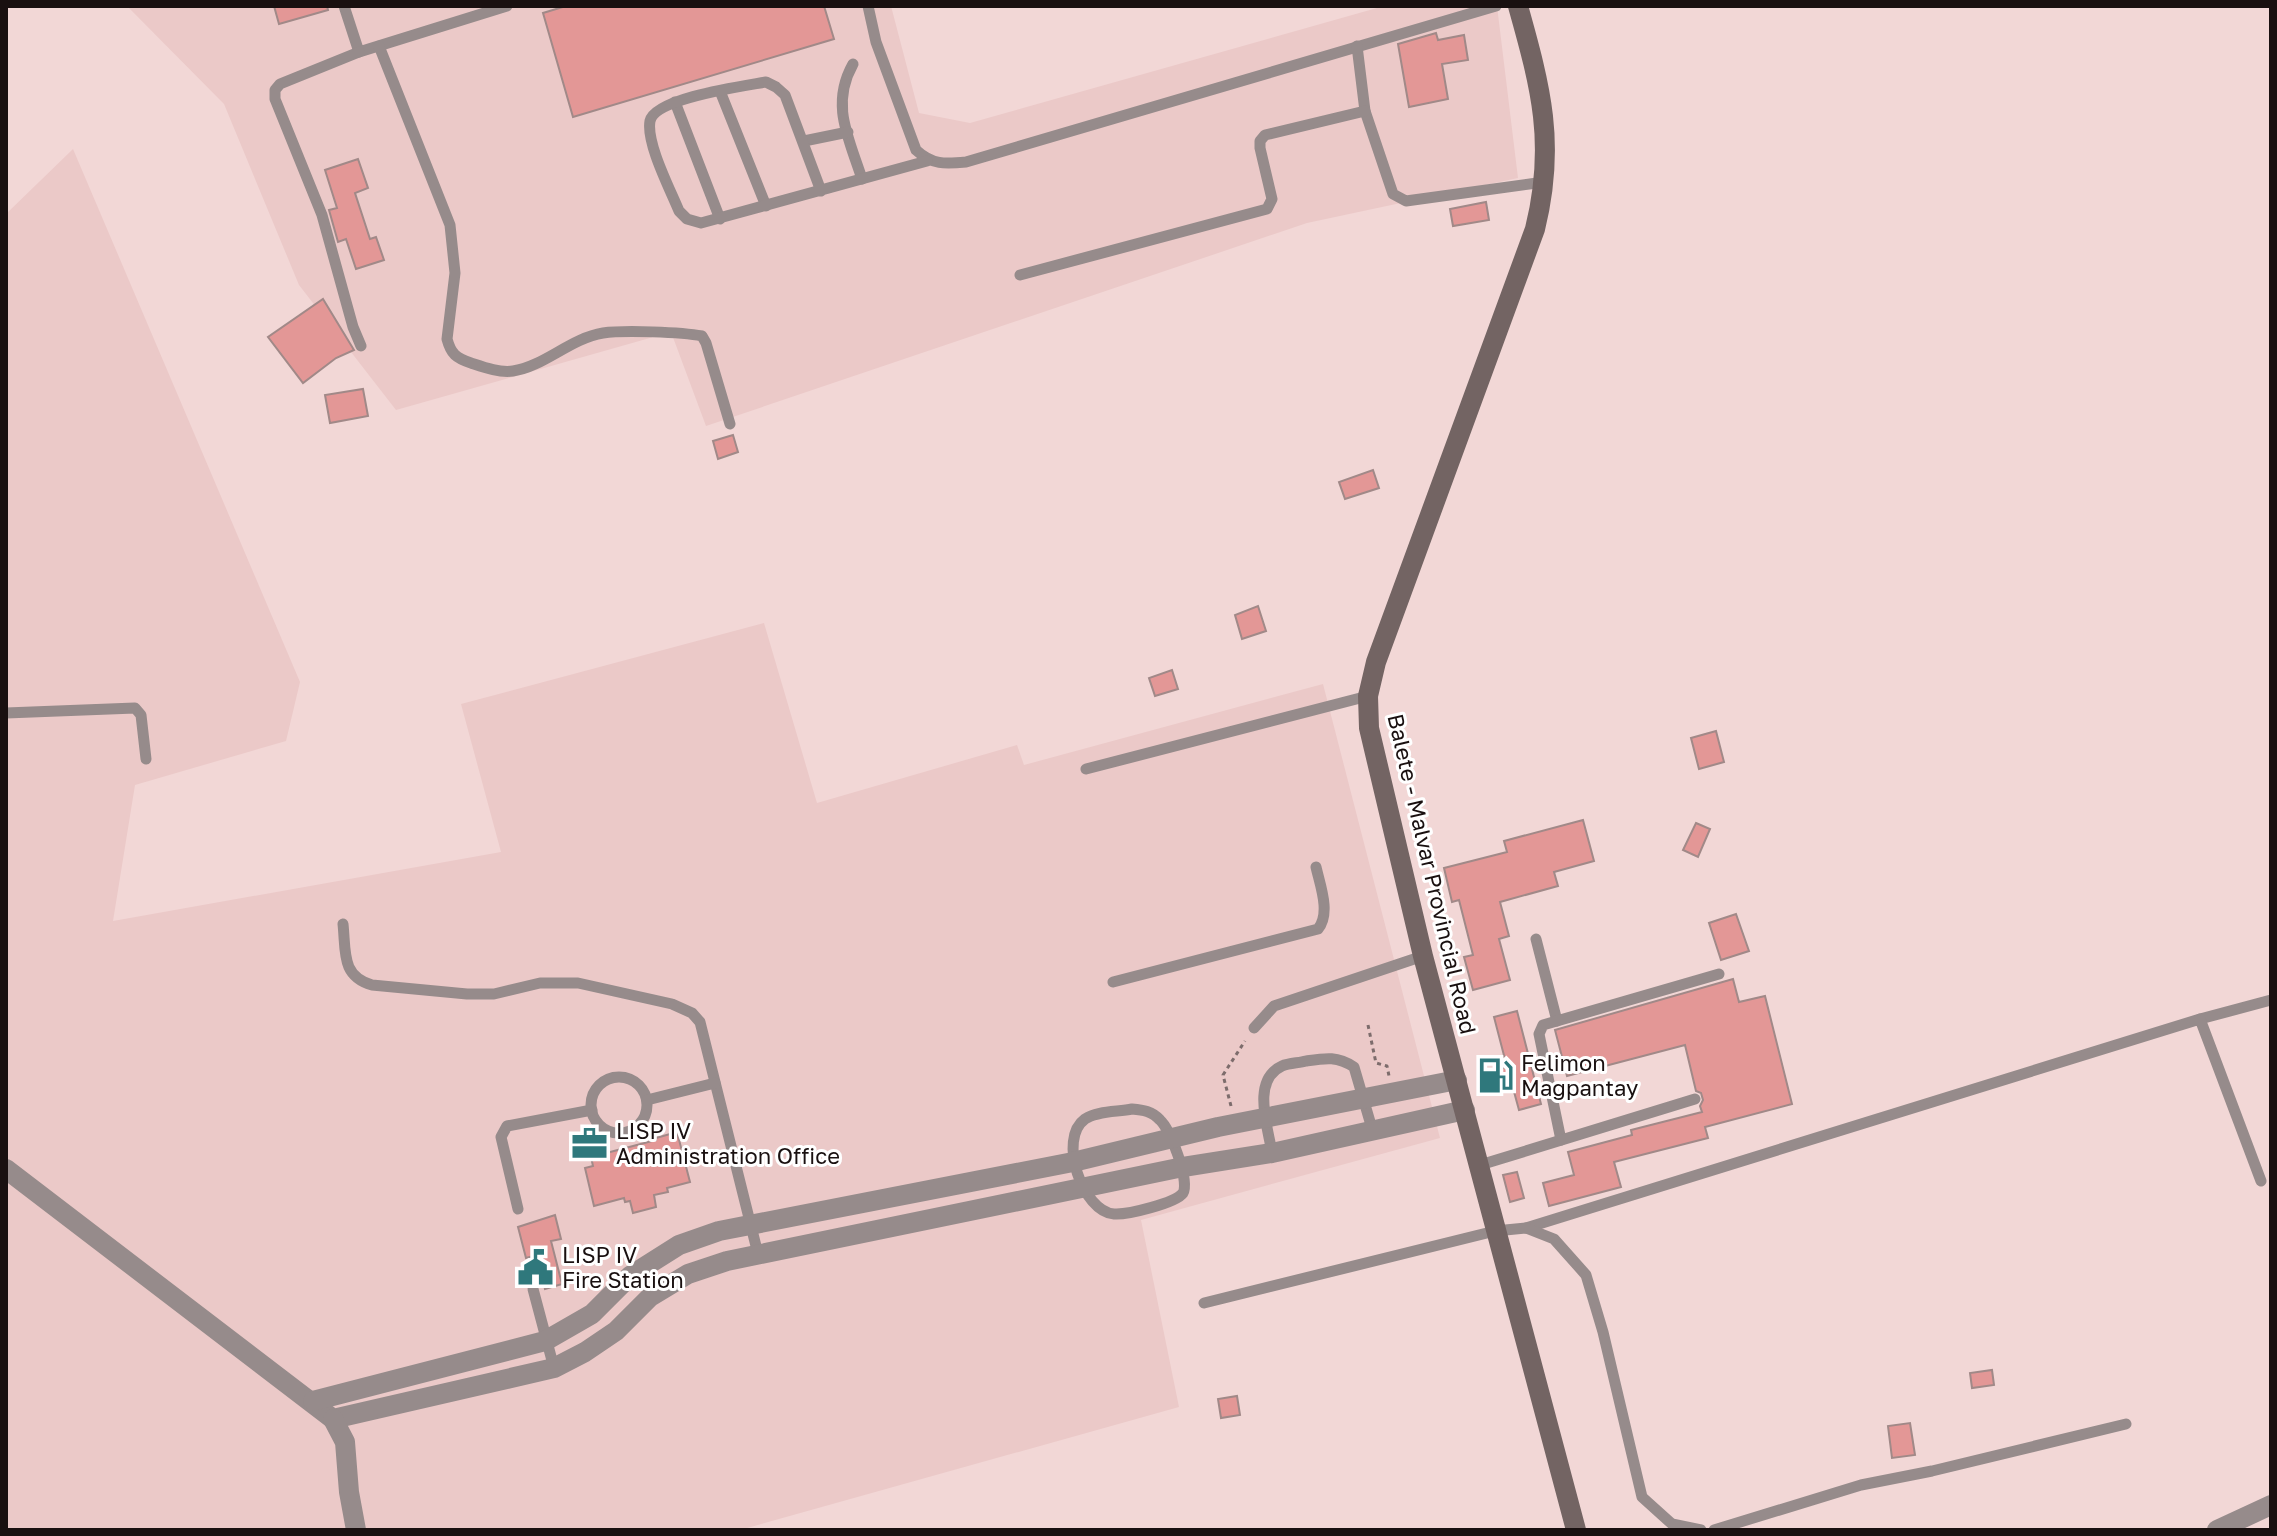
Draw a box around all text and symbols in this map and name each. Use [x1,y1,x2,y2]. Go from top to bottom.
street label: Balete - Malvar Provincial Road [1382,711,1483,1037]
place label: Felimon Magpantay [1521,1049,1638,1101]
fuel station icon: Felimon Magpantay [1476,1057,1514,1095]
place label: LISP IV Administration Office [616,1117,840,1169]
office icon: LISP IV Administration Office [571,1125,609,1163]
place label: LISP IV Fire Station [562,1241,684,1293]
public building icon: LISP IV Fire Station [517,1249,555,1287]

